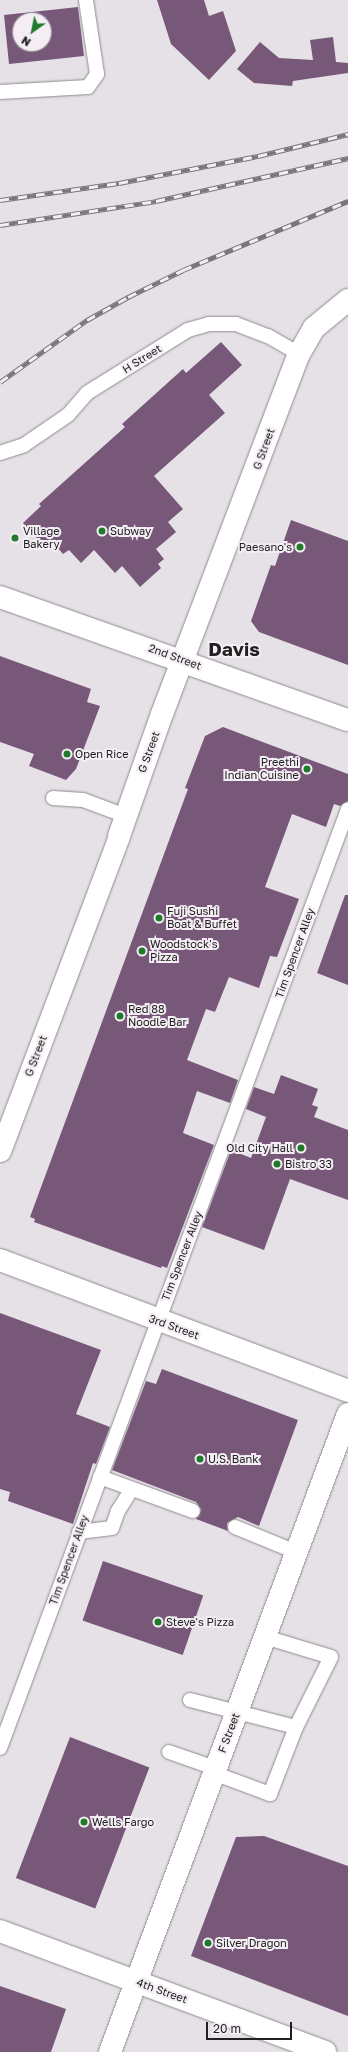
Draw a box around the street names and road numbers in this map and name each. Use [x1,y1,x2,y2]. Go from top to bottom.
street label: H Street [120,342,164,376]
street label: G Street [250,427,278,471]
street label: 2nd Street [147,641,203,673]
street label: G Street [135,730,163,774]
street label: Tim Spencer Alley [273,906,317,1000]
street label: G Street [22,1034,50,1078]
street label: Tim Spencer Alley [159,1209,205,1303]
street label: 3rd Street [147,1312,201,1342]
street label: Tim Spencer Alley [47,1513,91,1607]
street label: F Street [215,1711,243,1755]
street label: 4th Street [135,1976,189,2006]

